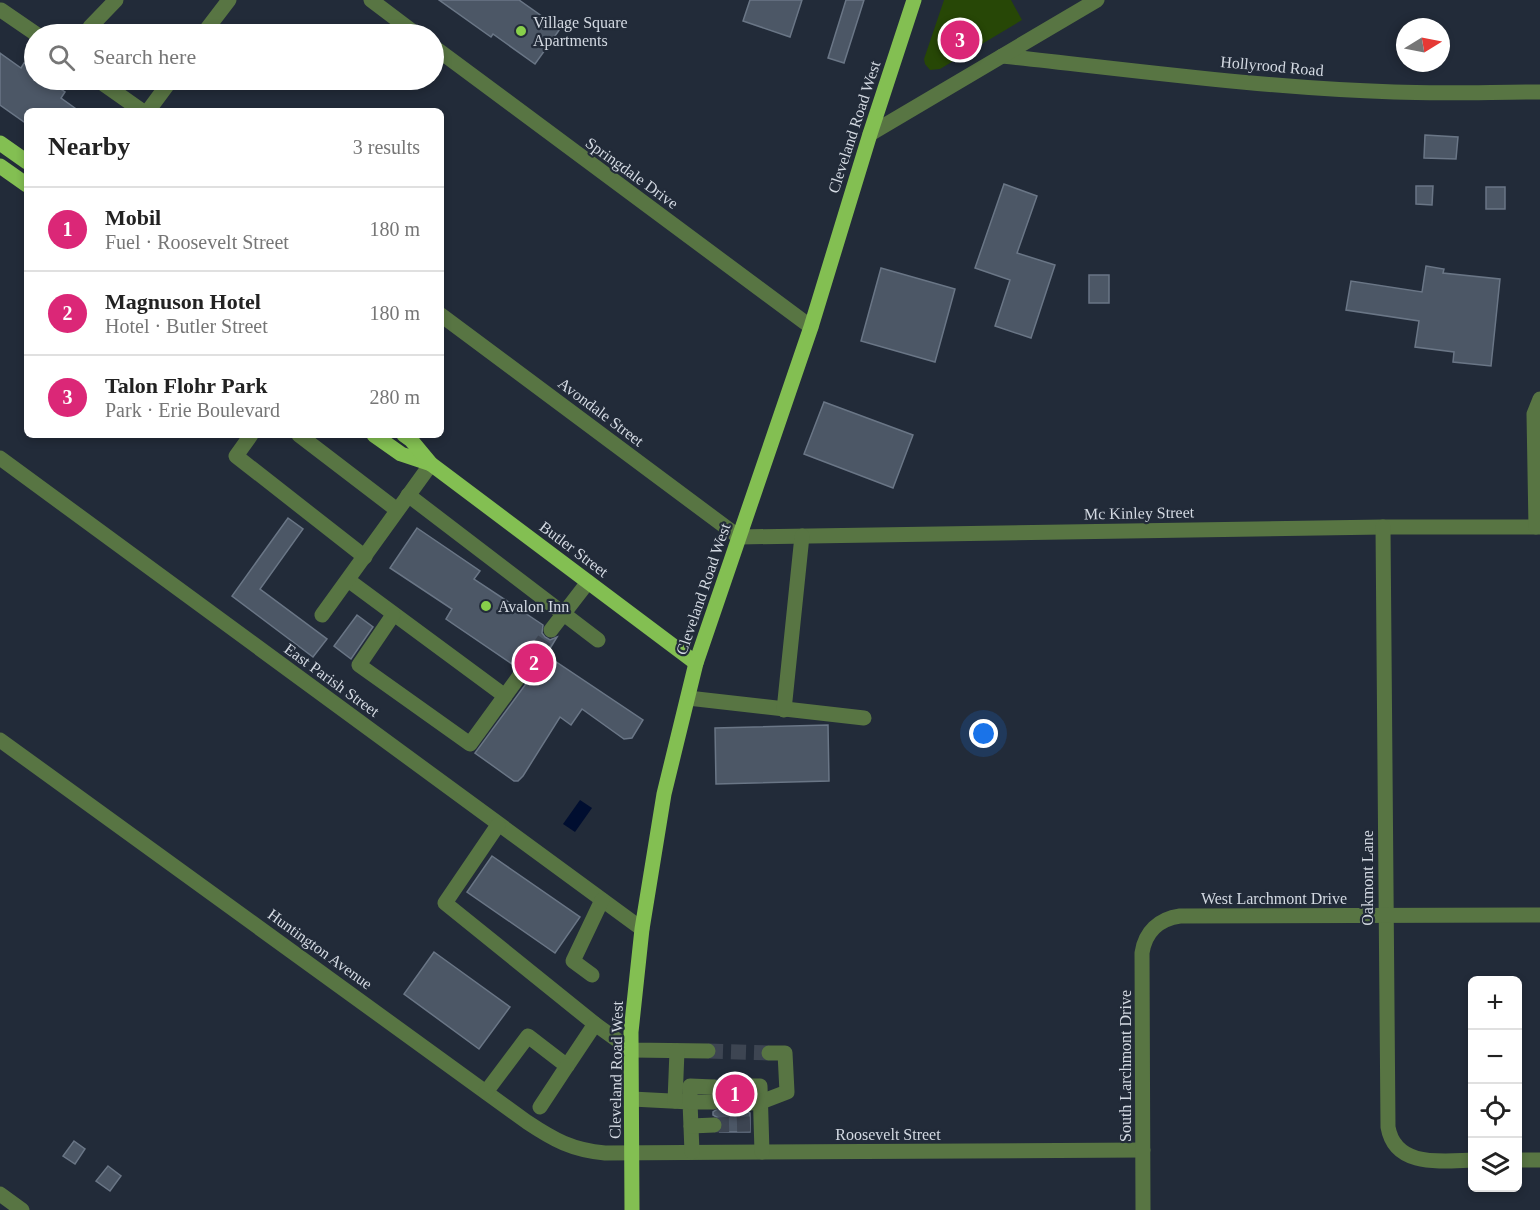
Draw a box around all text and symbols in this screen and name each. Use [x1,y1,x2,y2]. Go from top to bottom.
place label: Village Square Apartments [533,14,628,50]
pin: 3 [940,18,980,63]
north arrow [1396,18,1450,72]
search box [24,24,444,90]
marker: Village Square Apartments [514,24,528,38]
icon: search [45,41,78,74]
text: Search here [93,44,196,69]
street label: Hollyrood Road [1220,53,1324,80]
street label: Cleveland Road West [825,58,884,195]
text: Nearby [48,132,130,161]
street label: Springdale Drive [582,134,681,213]
text: 3 results [353,136,420,158]
text: Mobil [105,205,161,230]
text: 1 [63,218,73,240]
text: 180 m [369,218,420,240]
text: Fuel · Roosevelt Street [105,231,289,253]
text: Magnuson Hotel [105,289,261,314]
text: 2 [63,302,73,324]
text: 180 m [369,302,420,324]
text: Hotel · Butler Street [105,315,268,337]
text: Talon Flohr Park [105,373,268,398]
street label: Avondale Street [555,374,647,450]
text: 3 [63,386,73,408]
text: 280 m [369,386,420,408]
text: Park · Erie Boulevard [105,399,280,421]
street label: Mc Kinley Street [1084,504,1195,523]
street label: Butler Street [536,518,612,581]
street label: Cleveland Road West [673,520,734,657]
place label: Avalon Inn [498,598,569,615]
marker: Avalon Inn [479,599,493,613]
street label: East Parish Street [281,640,383,720]
pin: 2 [514,640,554,686]
your location [969,719,998,748]
street label: Oakmont Lane [1359,830,1376,926]
street label: West Larchmont Drive [1201,890,1347,907]
street label: Huntington Avenue [264,906,375,993]
map controls [1468,976,1522,1192]
button: + [1468,976,1522,1030]
street label: South Larchmont Drive [1117,990,1134,1142]
street label: Cleveland Road West [606,1000,626,1139]
button: − [1468,1030,1522,1084]
pin: 1 [716,1072,754,1116]
button: locate [1468,1084,1522,1138]
street label: Roosevelt Street [835,1126,941,1143]
button: layers [1468,1138,1522,1192]

